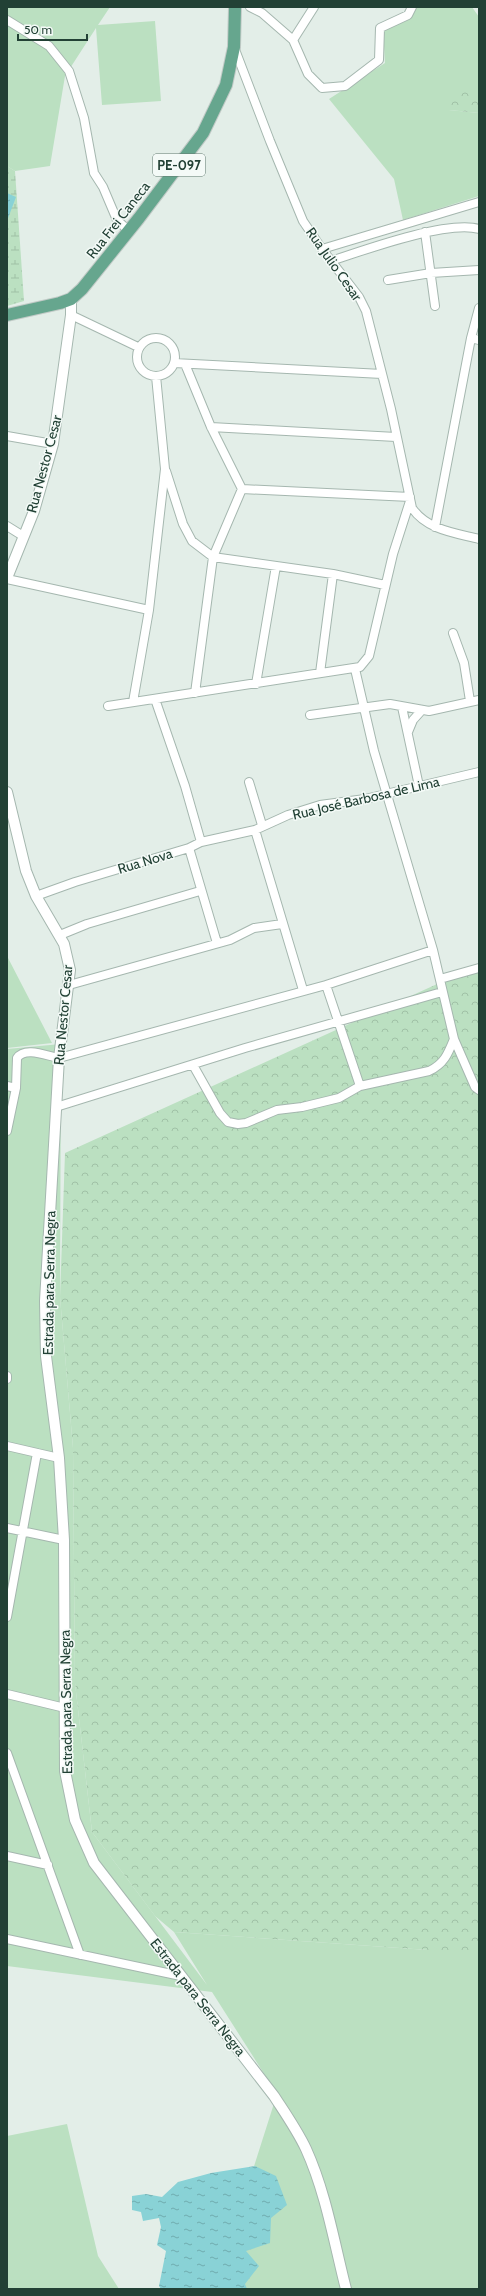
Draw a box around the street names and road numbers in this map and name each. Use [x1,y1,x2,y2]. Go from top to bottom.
road number: PE-097 [153,154,205,176]
street label: Rua Frei Caneca [82,178,154,262]
street label: Rua Julio Cesar [302,224,366,305]
street label: Rua Nestor Cesar [22,413,66,515]
street label: Rua José Barbosa de Lima [291,772,442,824]
street label: Rua Nova [115,844,175,878]
street label: Rua Nestor Cesar [50,964,76,1066]
street label: Estrada para Serra Negra [39,1210,59,1355]
street label: Estrada para Serra Negra [56,1629,76,1774]
street label: Estrada para Serra Negra [146,1935,250,2060]

